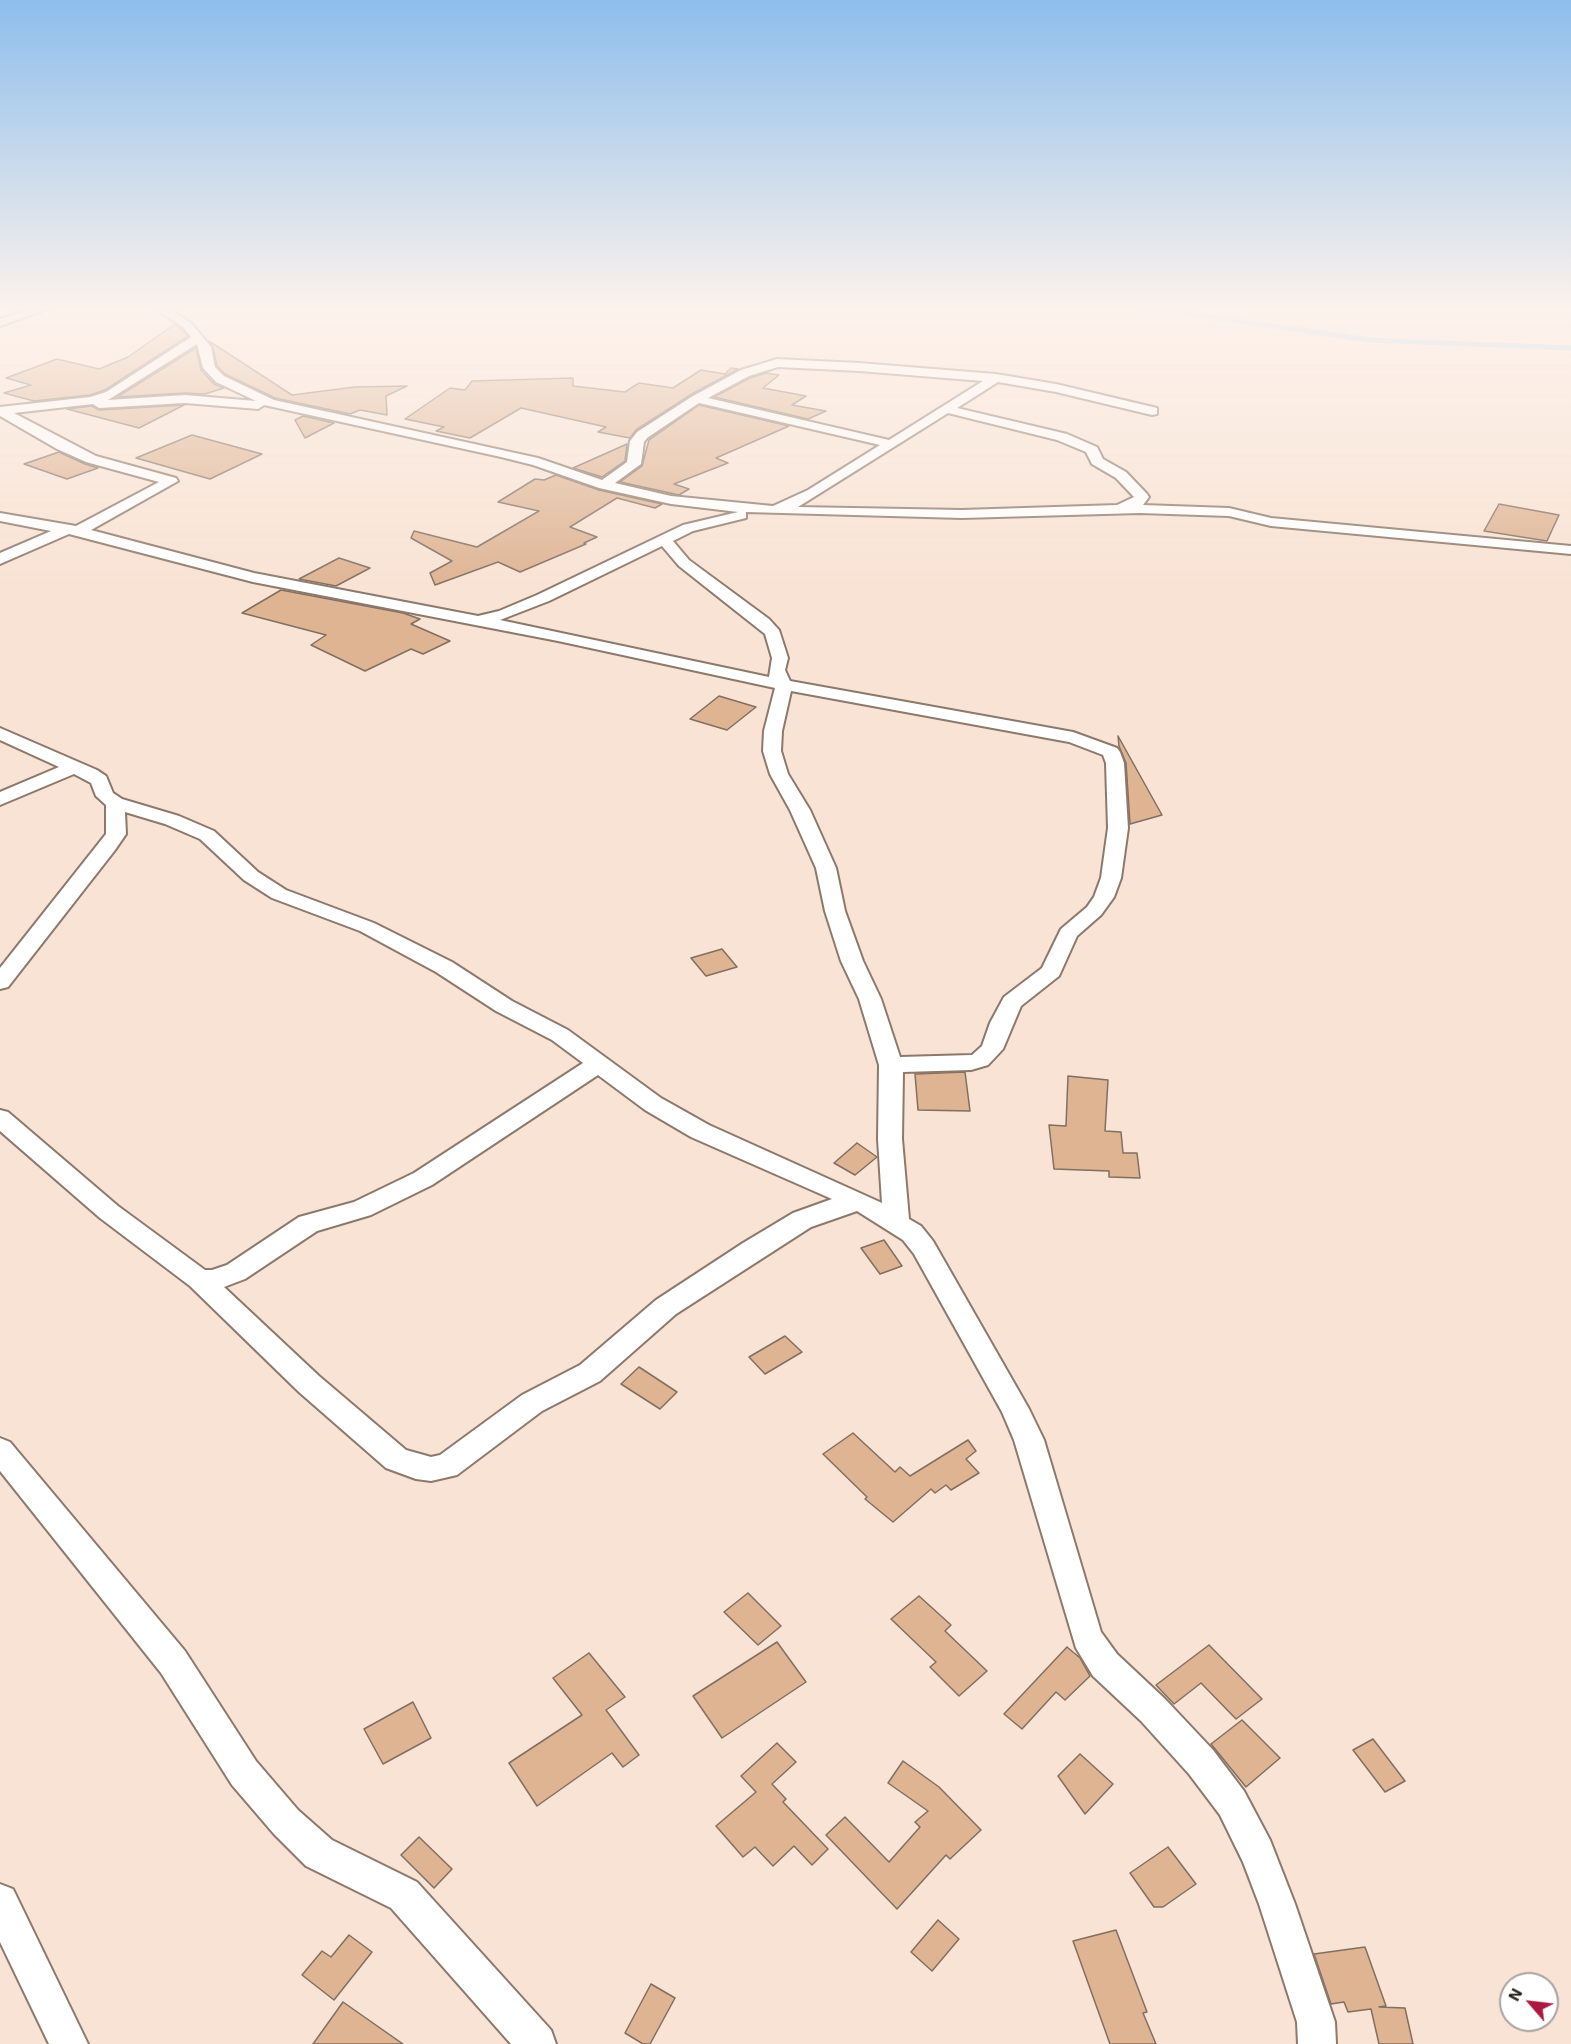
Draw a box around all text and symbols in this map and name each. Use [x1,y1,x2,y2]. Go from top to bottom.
north arrow [1499,1972,1559,2032]
text: N [1503,1985,1526,2004]

